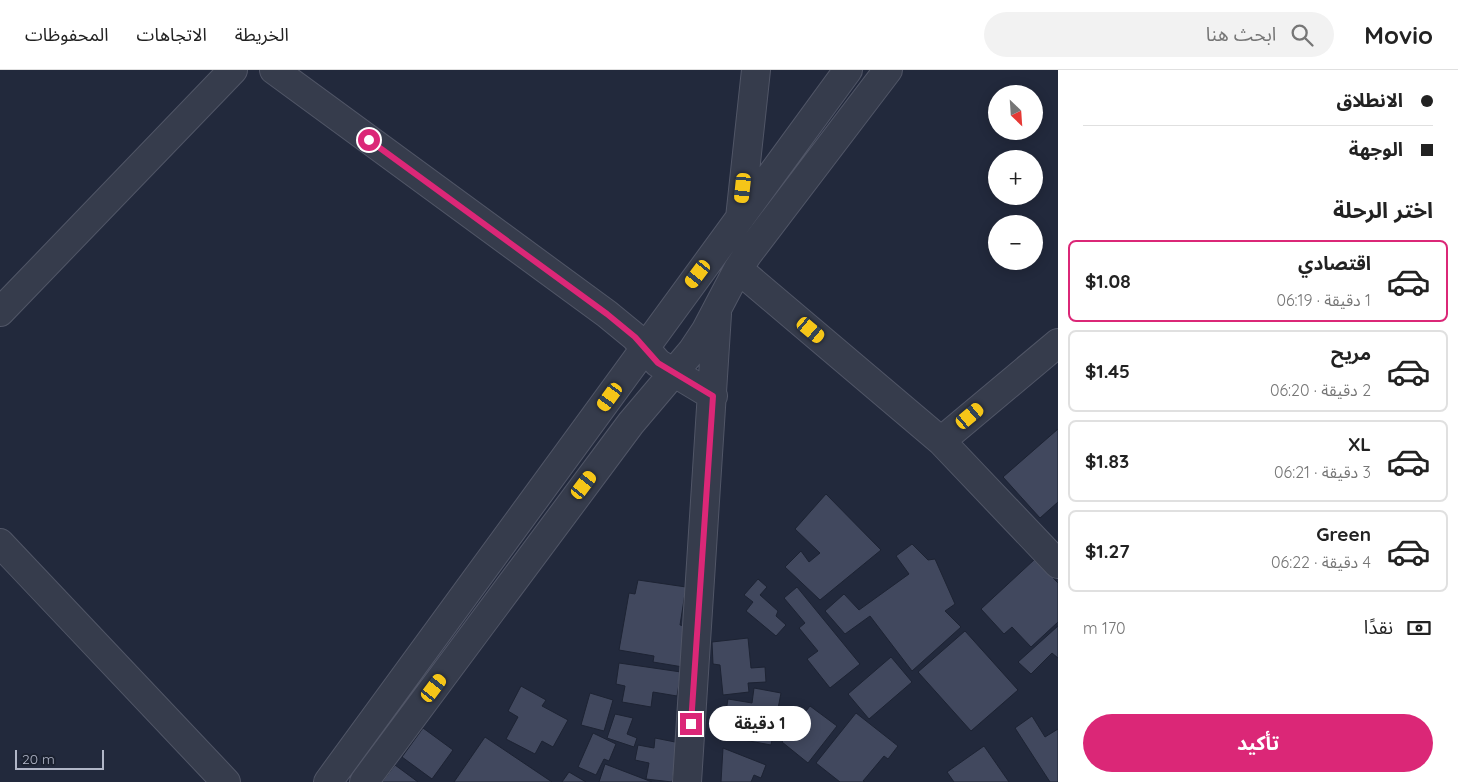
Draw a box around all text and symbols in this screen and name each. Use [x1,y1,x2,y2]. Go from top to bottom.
search box [984,12,1334,57]
text: Movio [1364,20,1433,50]
icon: search [1288,21,1316,49]
text: ابحث هنا [1206,22,1276,46]
text: المحفوظات [25,23,109,46]
text: الاتجاهات [137,23,207,46]
text: الخريطة [235,23,289,46]
north arrow [988,85,1042,140]
map controls [988,85,1043,270]
text: الانطلاق [1337,88,1403,112]
route start [358,129,380,151]
text: الوجهة [1349,137,1403,161]
button: + [988,150,1043,205]
car [733,172,752,204]
text: اختر الرحلة [1333,196,1433,224]
button: − [988,215,1043,270]
text: اقتصادي [1298,251,1371,275]
car [682,258,713,290]
icon: car [1386,259,1431,304]
text: $1.08 [1085,269,1131,293]
text: 1 دقيقة · 06:19 [1276,290,1371,310]
car [794,315,827,345]
text: مريح [1331,341,1371,365]
icon: car [1386,349,1431,394]
text: $1.45 [1085,359,1130,383]
car [595,380,624,414]
text: 2 دقيقة · 06:20 [1270,380,1371,400]
car [953,401,986,431]
text: XL [1348,432,1371,456]
icon: car [1386,439,1431,484]
text: $1.83 [1085,449,1129,473]
text: 3 دقيقة · 06:21 [1274,462,1371,482]
car [568,469,599,501]
text: Green [1316,522,1371,546]
icon: car [1386,529,1431,574]
text: $1.27 [1085,539,1130,563]
text: 4 دقيقة · 06:22 [1271,552,1371,572]
icon: cash [1405,614,1433,642]
text: نقدًا [1364,615,1393,639]
text: 170 m [1083,618,1126,638]
car [418,672,449,704]
callout: 1 دقيقة [708,706,811,742]
route end [680,713,702,735]
text: 1 دقيقة [735,713,785,733]
button: تأكيد [1083,714,1433,772]
scale bar [15,747,104,770]
text: 20 m [22,750,55,768]

